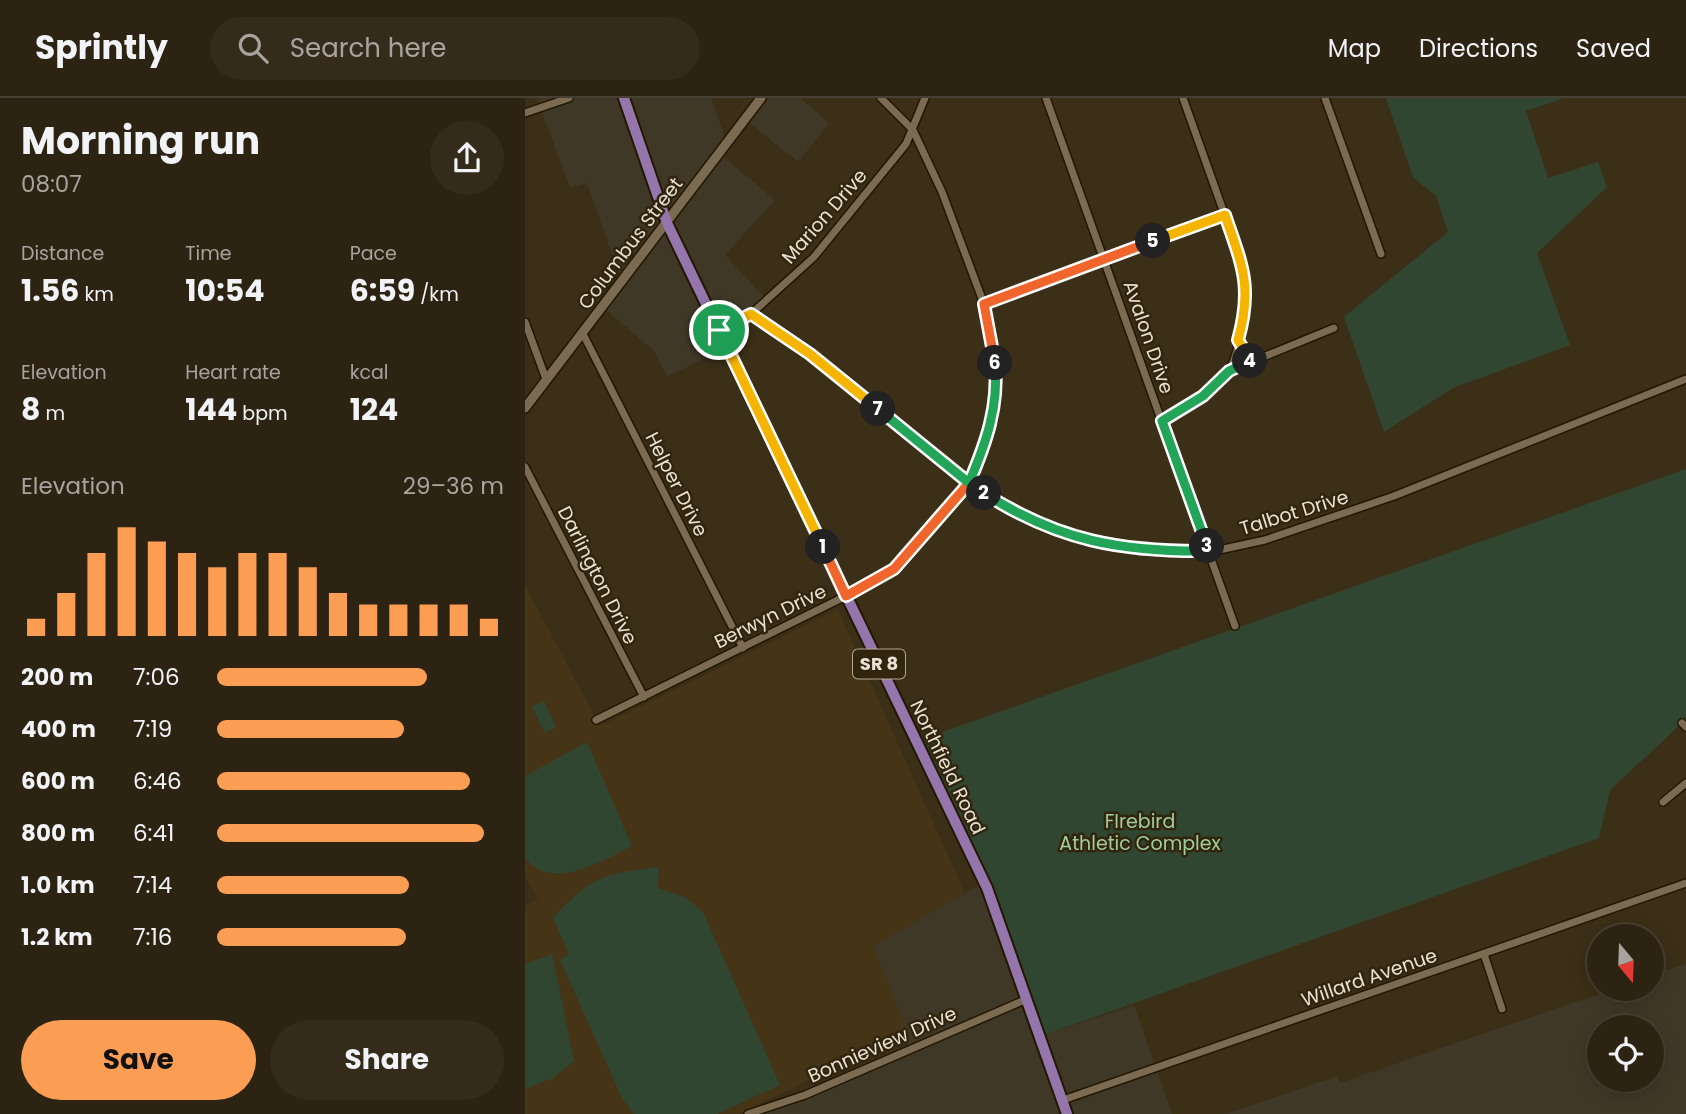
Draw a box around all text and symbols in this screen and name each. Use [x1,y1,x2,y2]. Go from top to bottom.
search box [210,17,700,80]
text: Sprintly [35,24,168,71]
icon: search [234,29,272,67]
text: Search here [290,30,446,66]
text: Map [1328,32,1381,65]
text: Directions [1419,32,1538,65]
text: Saved [1576,32,1651,65]
text: Morning run [21,114,260,167]
button: share [430,121,504,195]
street label: Marion Drive [775,163,873,270]
text: 08:07 [21,168,82,200]
street label: Columbus Street [572,172,689,315]
pin: 5 [1135,223,1171,258]
text: 5 [1146,227,1159,254]
text: Distance [21,240,104,267]
text: Time [185,240,232,267]
text: Pace [350,240,397,267]
text: 1.56 [21,269,79,312]
text: 10:54 [185,269,265,312]
text: 6:59 [350,269,415,312]
street label: Avalon Drive [1117,277,1181,397]
text: km [79,281,114,308]
text: /km [415,281,459,308]
pin [689,300,749,360]
icon: arrive [700,311,738,349]
pin: 4 [1233,344,1267,378]
pin: 6 [977,345,1013,380]
text: 4 [1243,347,1256,374]
text: 6 [988,349,1001,376]
text: Elevation [21,359,107,386]
text: Heart rate [185,359,281,386]
text: kcal [350,359,389,386]
text: 8 [21,388,40,431]
text: 144 [185,388,237,431]
text: 124 [350,388,398,431]
pin: 7 [861,392,895,426]
text: 7 [872,395,883,422]
text: m [40,400,65,427]
text: bpm [237,400,288,427]
street label: Helper Drive [639,427,714,541]
text: Elevation [21,470,125,502]
text: 29–36 m [403,470,504,502]
pin: 2 [967,476,1001,510]
text: 2 [978,479,989,506]
street label: Talbot Drive [1236,483,1352,542]
street label: Darlington Drive [551,502,644,649]
pin: 3 [1189,528,1225,564]
pin: 1 [805,530,841,564]
text: 3 [1201,532,1212,559]
text: 1 [819,533,826,560]
street label: Berwyn Drive [710,578,831,655]
road number: SR 8 [853,650,905,678]
text: 200 m [21,661,93,693]
text: 7:06 [133,661,180,693]
street label: Northfield Road [903,696,992,839]
text: 400 m [21,713,96,745]
text: 7:19 [133,713,172,745]
text: 600 m [21,765,95,797]
text: 6:46 [133,765,182,797]
park label: FIrebird Athletic Complex [1059,808,1221,857]
text: 800 m [21,817,95,849]
text: 6:41 [133,817,174,849]
text: 1.0 km [21,869,95,901]
text: 7:14 [133,869,172,901]
text: 1.2 km [21,921,93,953]
text: 7:16 [133,921,172,953]
north arrow [1587,924,1664,1001]
map controls [1587,924,1664,1092]
street label: Willard Avenue [1298,942,1441,1013]
street label: Bonnieview Drive [804,1000,961,1089]
button: locate [1587,1015,1664,1092]
button: Save [21,1020,256,1100]
button: Share [270,1020,504,1100]

